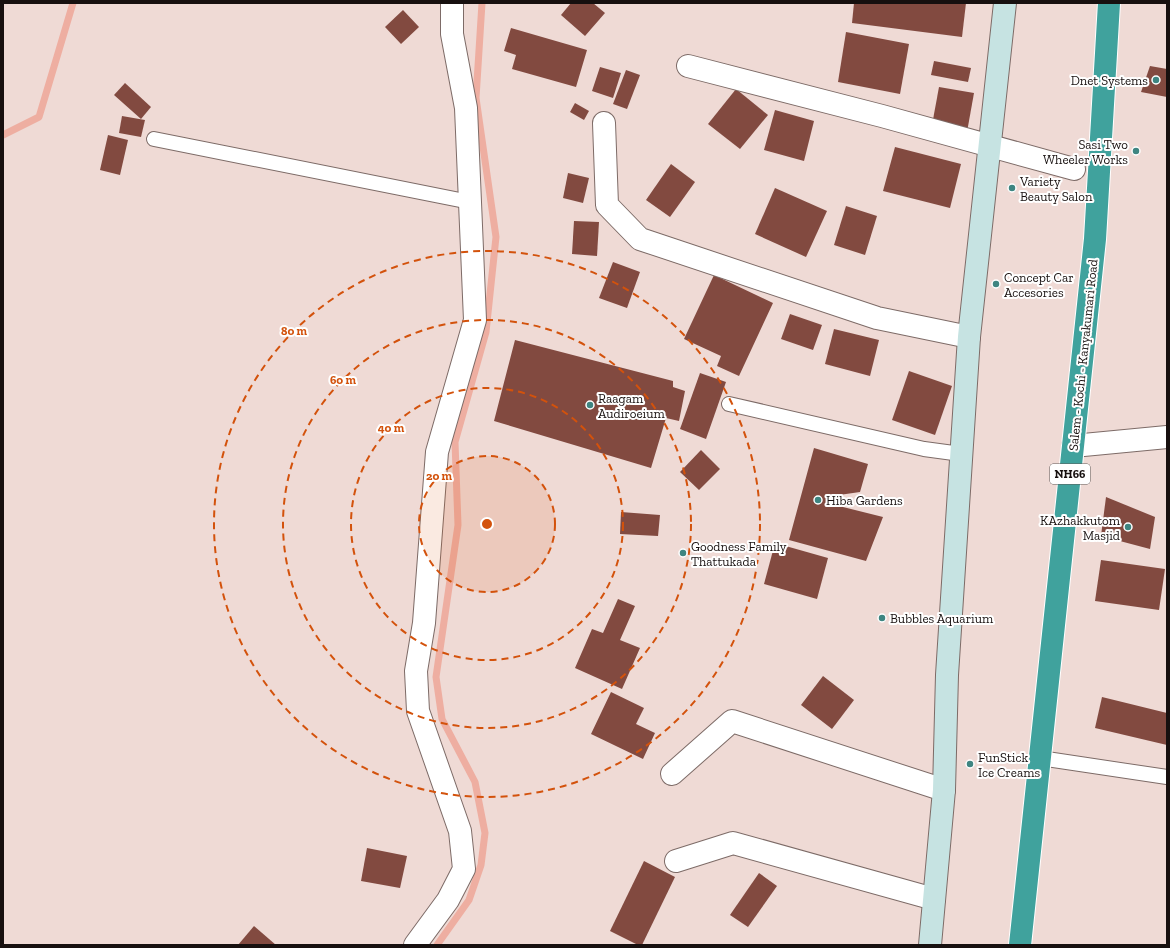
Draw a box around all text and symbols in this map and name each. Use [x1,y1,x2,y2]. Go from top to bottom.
place label: Dnet Systems [1071,73,1148,88]
marker: Dnet Systems [1151,75,1161,85]
place label: Sasi Two Wheeler Works [1043,137,1128,167]
marker: Sasi Two Wheeler Works [1131,146,1141,156]
place label: Variety Beauty Salon [1019,174,1093,204]
marker: Variety Beauty Salon [1007,183,1017,193]
street label: Salem - Kochi - Kanyakumari Road [1065,258,1101,452]
place label: Concept Car Accesories [1004,270,1074,300]
marker: Concept Car Accesories [991,279,1001,289]
text: 80 m [281,324,308,338]
text: 60 m [330,373,357,387]
place label: Raagam Audiroeium [598,391,665,421]
marker: Raagam Audiroeium [585,400,595,410]
text: 40 m [378,421,405,435]
road number: NH66 [1050,464,1090,484]
text: 20 m [426,469,453,483]
place label: Hiba Gardens [826,493,903,508]
marker: Hiba Gardens [813,495,823,505]
place label: KAzhakkutom Masjid [1040,513,1121,544]
centre of rings [480,517,494,531]
marker: KAzhakkutom Masjid [1123,522,1133,532]
place label: Goodness Family Thattukada [691,539,787,569]
marker: Goodness Family Thattukada [678,548,688,558]
place label: Bubbles Aquarium [890,611,994,626]
marker: Bubbles Aquarium [877,613,887,623]
place label: FunStick Ice Creams [978,750,1040,780]
marker: FunStick Ice Creams [965,759,975,769]

